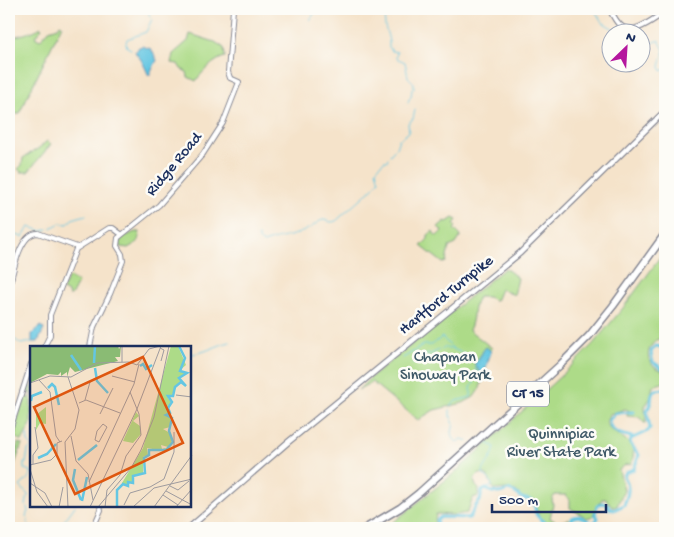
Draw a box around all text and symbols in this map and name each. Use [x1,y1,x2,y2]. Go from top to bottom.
north arrow [602,22,652,72]
text: N [623,29,638,48]
street label: Ridge Road [143,128,208,201]
street label: Hartford Turnpike [396,252,499,340]
inset map [30,346,191,507]
park label: Chapman Sinoway Park [400,349,492,386]
road number: CT 15 [507,382,549,406]
park label: Quinnipiac River State Park [507,426,617,463]
scale bar [492,482,605,514]
text: 500 m [499,492,538,510]

